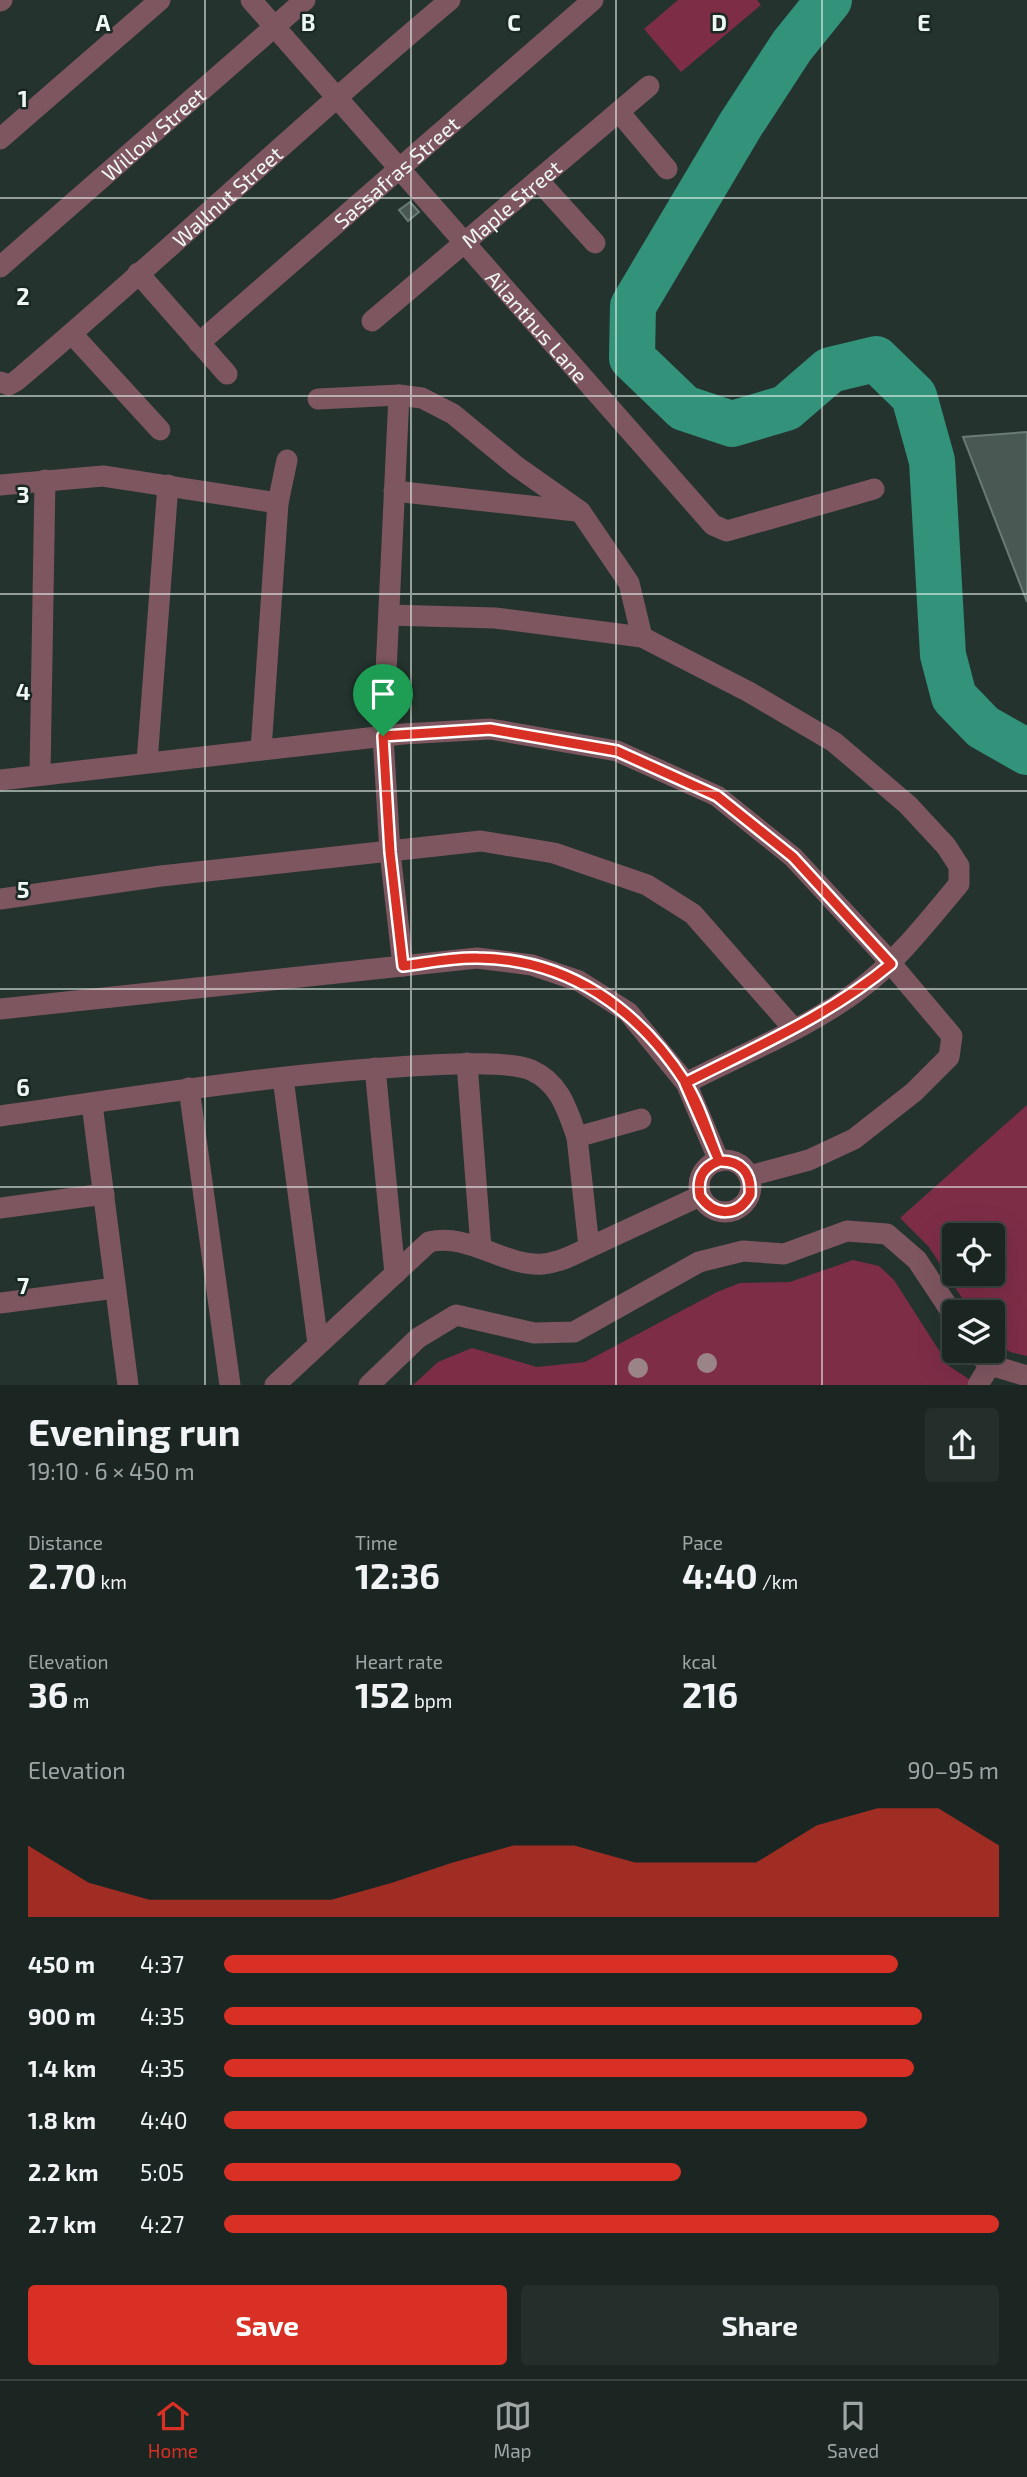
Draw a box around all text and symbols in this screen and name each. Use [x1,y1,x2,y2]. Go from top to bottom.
text: A [95,8,111,36]
text: B [301,8,315,36]
text: C [507,8,521,36]
text: D [711,8,727,36]
text: E [917,8,931,36]
street label: Willow Street [96,81,210,185]
text: 1 [18,84,28,112]
street label: Sassafras Street [328,110,464,233]
street label: Wallnut Street [167,140,287,252]
street label: Maple Street [456,154,566,253]
street label: Ailanthus Lane [482,264,594,387]
text: 2 [16,282,30,310]
text: 3 [16,480,30,508]
pin [353,664,413,736]
icon: arrive [364,675,402,713]
text: 4 [16,677,30,705]
text: 5 [17,875,29,903]
text: 6 [16,1073,30,1101]
map controls [942,1223,1005,1363]
button: locate [942,1223,1005,1286]
text: 7 [17,1271,29,1299]
button: layers [942,1300,1005,1363]
text: Evening run [28,1408,241,1454]
button: share [925,1408,999,1482]
text: 19:10 · 6 × 450 m [28,1457,195,1485]
text: Distance [28,1531,103,1554]
text: Time [355,1531,398,1554]
text: Pace [682,1531,723,1554]
text: 2.70 [28,1554,96,1596]
text: 12:36 [355,1554,440,1596]
text: 4:40 [682,1554,758,1596]
text: km [96,1570,127,1593]
text: /km [758,1570,798,1593]
text: Elevation [28,1650,109,1673]
text: Heart rate [355,1650,443,1673]
text: kcal [682,1650,717,1673]
text: 36 [28,1673,69,1715]
text: 152 [355,1673,410,1715]
text: 216 [682,1673,738,1715]
text: m [69,1689,89,1712]
text: bpm [410,1689,453,1712]
text: Elevation [28,1756,126,1784]
text: 90–95 m [908,1756,999,1784]
text: 450 m [28,1950,95,1978]
text: 4:37 [140,1950,184,1978]
text: 900 m [28,2002,96,2030]
text: 4:35 [140,2002,185,2030]
text: 1.4 km [28,2054,96,2082]
text: 4:35 [140,2054,185,2082]
text: 1.8 km [28,2106,96,2134]
text: 4:40 [140,2106,188,2134]
text: 2.2 km [28,2158,98,2186]
text: 5:05 [140,2158,184,2186]
text: 2.7 km [28,2210,96,2238]
text: 4:27 [140,2210,184,2238]
button: Save [28,2285,507,2365]
button: Share [521,2285,999,2365]
tab: Home [148,2397,198,2462]
tab: Map [494,2397,532,2462]
tab: Saved [827,2397,879,2462]

